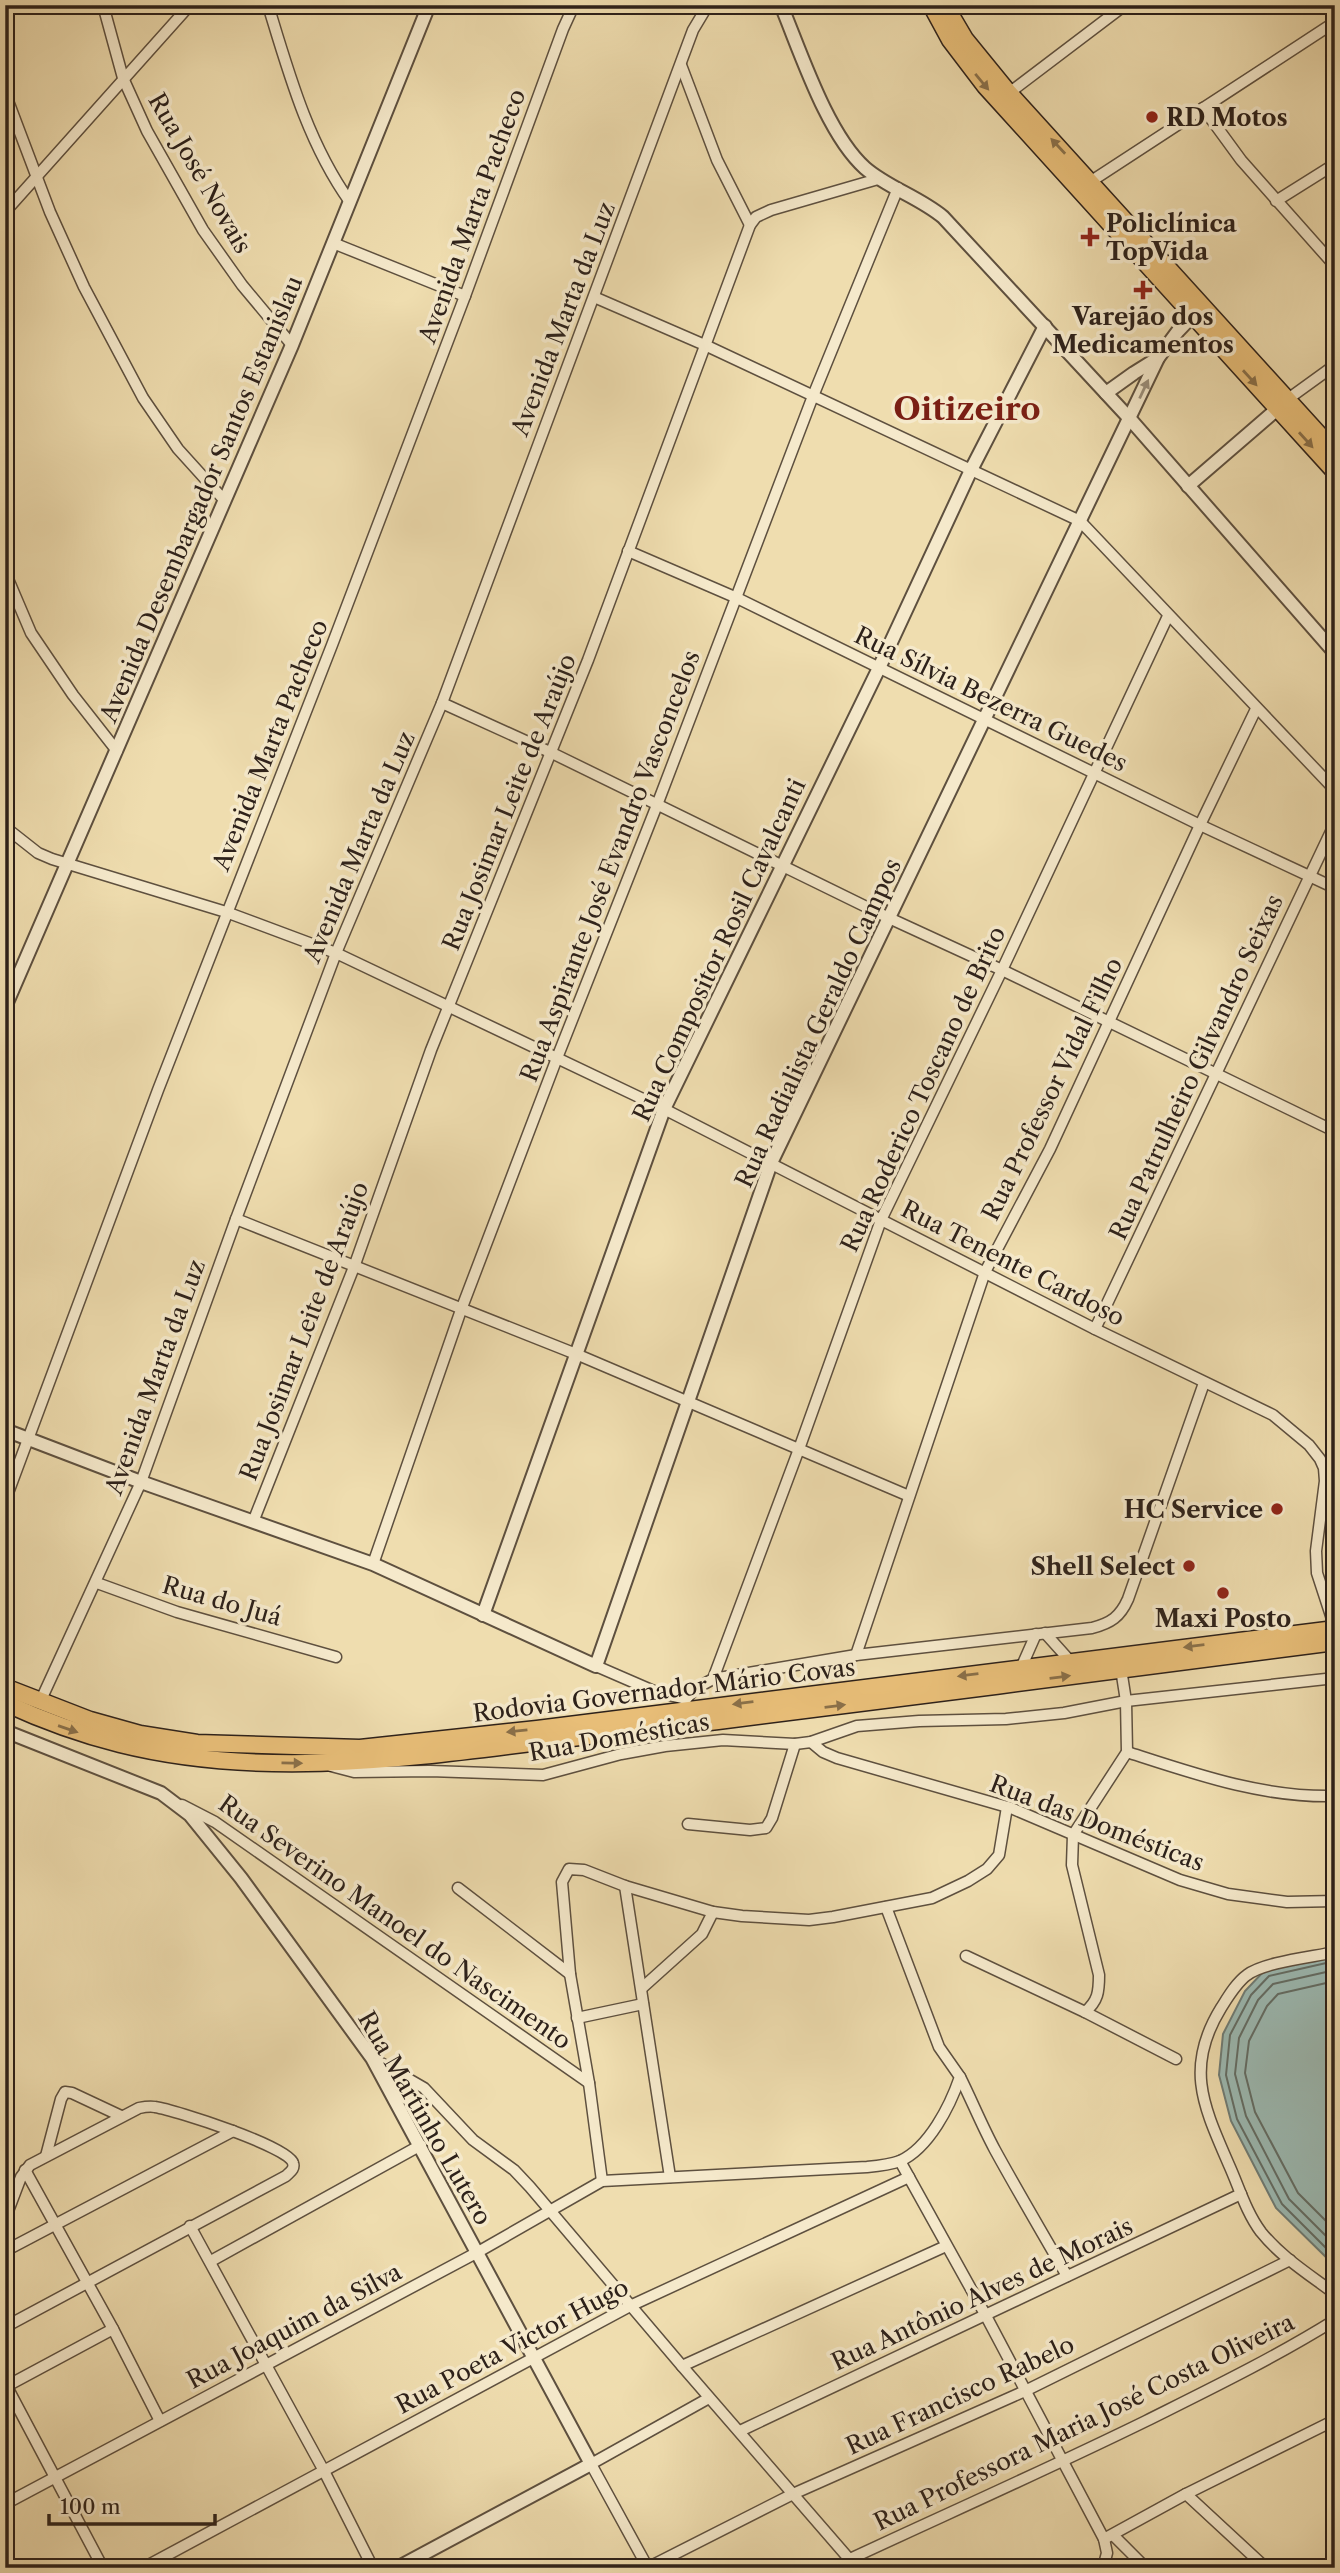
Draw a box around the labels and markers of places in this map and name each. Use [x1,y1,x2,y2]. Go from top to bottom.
place label: RD Motos [1166,103,1288,132]
marker: RD Motos [1144,109,1160,125]
place label: Policlínica TopVida [1106,209,1238,266]
marker: Policlínica TopVida [1080,227,1100,247]
marker: Varejão dos Medicamentos [1135,282,1151,298]
place label: Varejão dos Medicamentos [1052,302,1234,359]
place label: HC Service [1124,1495,1263,1524]
marker: HC Service [1269,1501,1285,1517]
place label: Shell Select [1031,1552,1175,1581]
marker: Shell Select [1181,1558,1197,1574]
marker: Maxi Posto [1215,1585,1231,1601]
place label: Maxi Posto [1155,1604,1291,1633]

